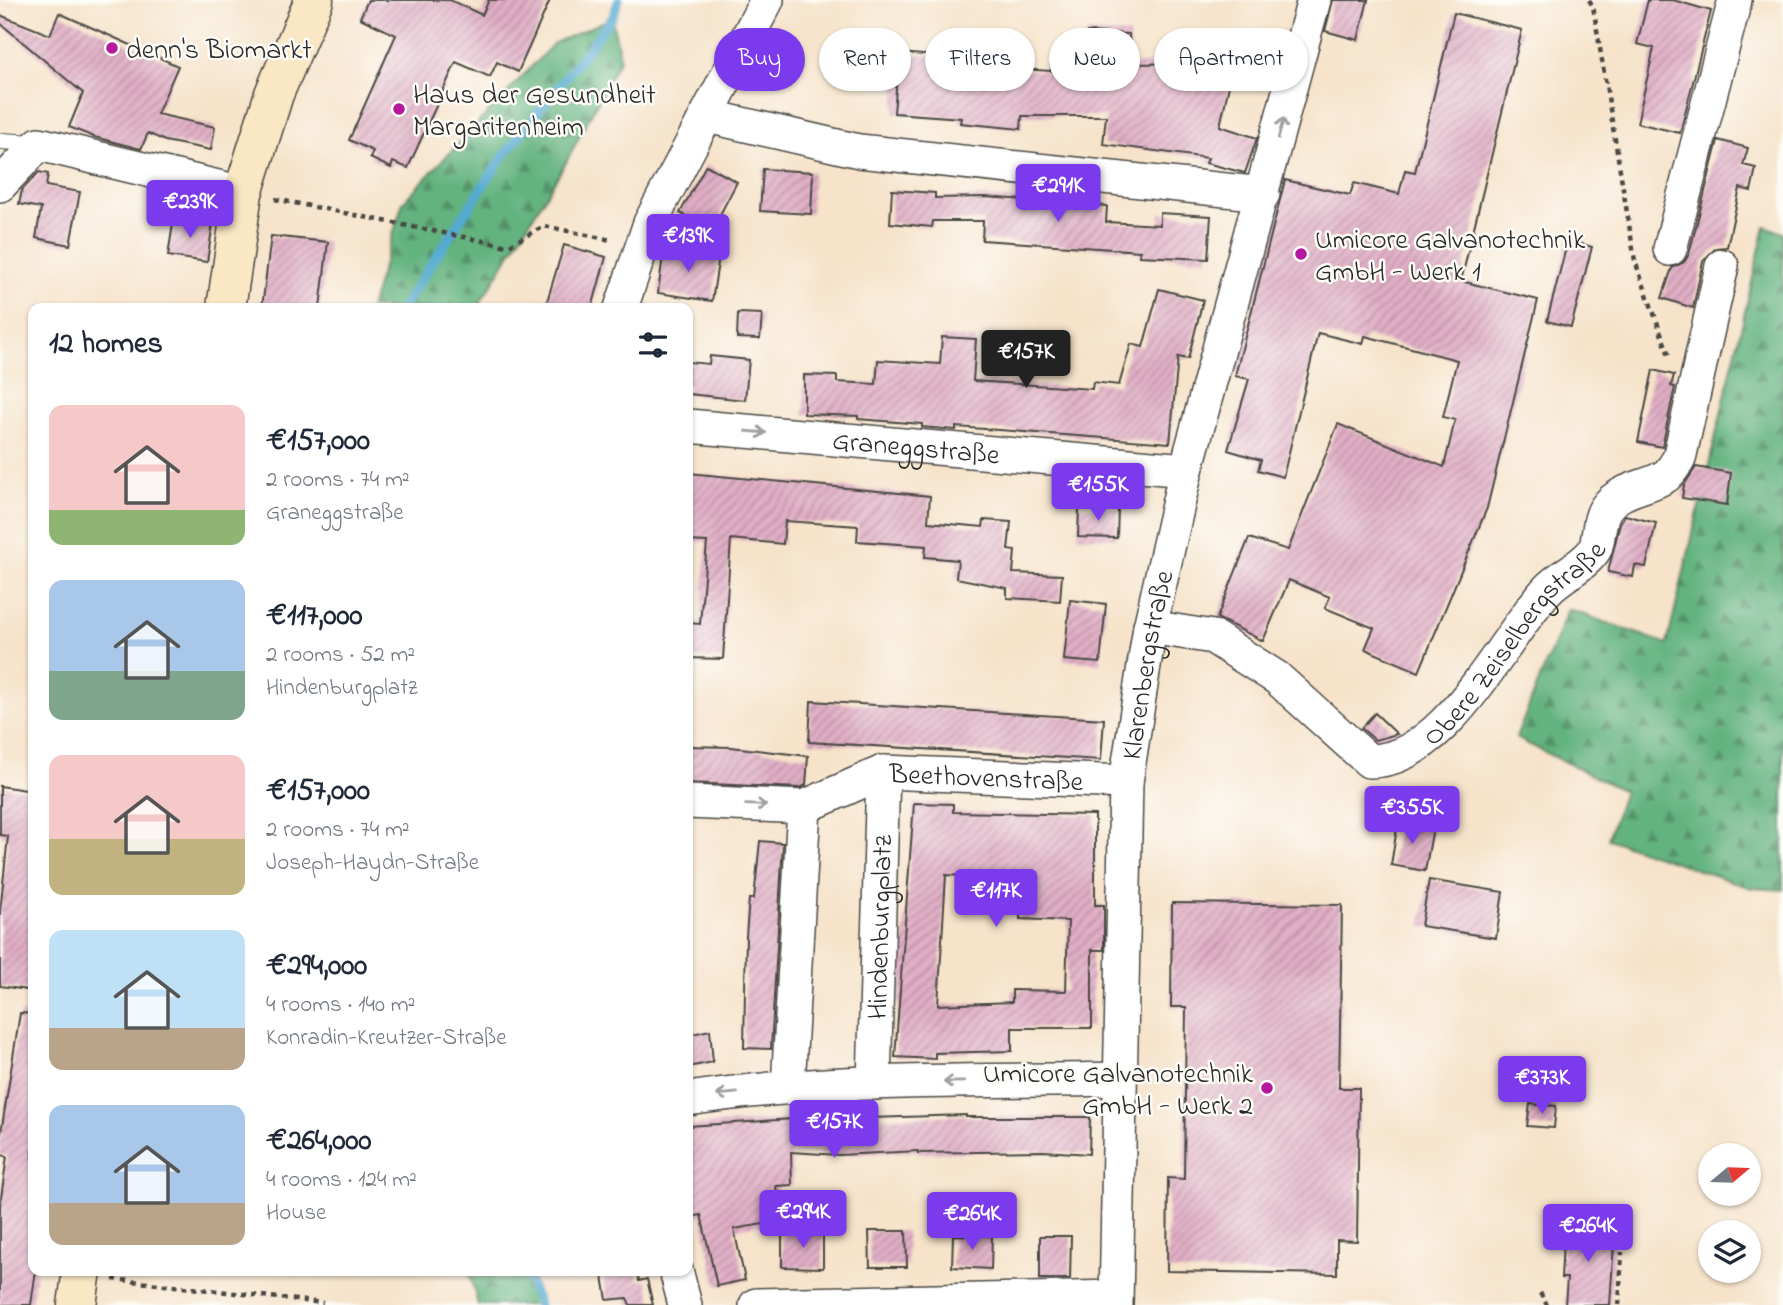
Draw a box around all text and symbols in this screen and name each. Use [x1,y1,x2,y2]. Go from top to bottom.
chip: Buy [714,28,805,91]
chip: Rent [819,28,911,91]
chip: Filters [925,28,1035,91]
chip: New [1049,28,1140,91]
chip: Apartment [1154,28,1308,91]
place label: denn's Biomarkt [126,31,312,72]
marker: denn's Biomarkt [104,40,120,56]
place label: Haus der Gesundheit Margaritenheim [413,76,656,149]
marker: Haus der Gesundheit Margaritenheim [391,101,407,117]
one-way arrow [1275,117,1288,139]
pin: €291K [1009,164,1107,224]
text: €291K [1032,170,1084,203]
pin: €239K [141,180,239,240]
text: €239K [162,186,218,219]
pin: €139K [639,215,737,274]
text: €139K [663,220,713,253]
place label: Umicore Galvanotechnik GmbH - Werk 1 [1315,221,1586,294]
marker: Umicore Galvanotechnik GmbH - Werk 1 [1293,246,1309,262]
text: 12 homes [49,323,163,367]
icon: filters [634,326,672,364]
pin: €157K [977,330,1075,390]
text: €157K [997,336,1055,369]
text: €157,000 [266,420,370,464]
street label: Graneggstraße [830,422,1002,477]
one-way arrow [744,426,767,439]
icon: home [105,433,189,517]
pin: €155K [1049,463,1147,523]
text: 2 rooms · 74 m² [266,464,410,497]
text: €155K [1068,469,1128,502]
text: Graneggstraße [266,497,404,530]
street label: Obere Zeiselbergstraße [1415,535,1619,758]
street label: Klarenbergstraße [1113,566,1186,763]
text: €117,000 [266,595,362,639]
icon: home [105,608,189,692]
text: 2 rooms · 52 m² [266,639,415,672]
text: Hindenburgplatz [266,672,418,705]
street label: Beethovenstraße [888,755,1084,804]
text: €157,000 [266,770,370,814]
icon: home [105,783,189,867]
pin: €355K [1363,786,1461,846]
text: €355K [1381,792,1444,825]
one-way arrow [744,798,767,811]
text: 2 rooms · 74 m² [266,814,410,847]
street label: Hindenburgplatz [859,834,905,1020]
text: Joseph-Haydn-Straße [266,847,479,880]
pin: €117K [947,870,1045,929]
text: €117K [970,875,1022,908]
text: €294,000 [266,945,367,989]
icon: home [105,958,189,1042]
text: 4 rooms · 140 m² [266,989,415,1022]
text: Konradin-Kreutzer-Straße [266,1022,507,1055]
place label: Umicore Galvanotechnik GmbH - Werk 2 [983,1055,1254,1128]
pin: €373K [1493,1056,1591,1116]
text: €373K [1514,1062,1570,1095]
one-way arrow [943,1075,966,1089]
marker: Umicore Galvanotechnik GmbH - Werk 2 [1259,1080,1275,1096]
one-way arrow [716,1088,739,1101]
pin: €157K [785,1100,883,1160]
text: €157K [805,1106,863,1139]
text: €264,000 [266,1120,371,1164]
icon: home [105,1133,189,1217]
north arrow [1698,1143,1760,1206]
map controls [1698,1143,1761,1283]
text: 4 rooms · 124 m² [266,1164,417,1197]
pin: €294K [754,1190,852,1250]
pin: €264K [923,1192,1021,1252]
text: €294K [775,1196,831,1229]
text: House [266,1197,326,1230]
text: €264K [943,1198,1001,1231]
pin: €264K [1539,1204,1637,1264]
text: €264K [1559,1210,1617,1243]
button: layers [1698,1220,1761,1283]

